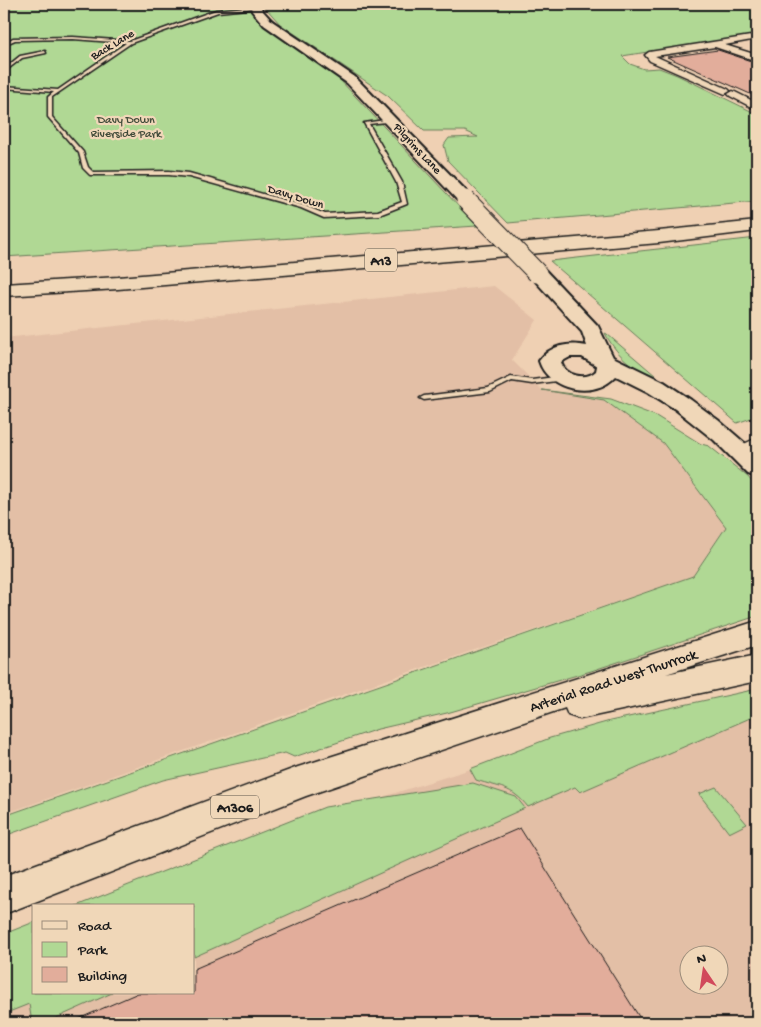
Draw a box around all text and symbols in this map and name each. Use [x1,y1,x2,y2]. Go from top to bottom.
street label: Back Lane [88,27,138,65]
park label: Davy Down Riverside Park [91,114,163,142]
street label: Pilgrims Lane [389,120,444,178]
street label: Davy Down [265,183,325,213]
road number: A13 [365,248,397,272]
street label: Arterial Road West Thurrock [528,646,701,717]
road number: A1306 [211,796,259,819]
legend [32,904,195,994]
text: Road [78,918,112,936]
text: Park [77,942,108,960]
north arrow [678,944,728,994]
text: N [695,950,708,969]
text: Building [77,968,127,986]

